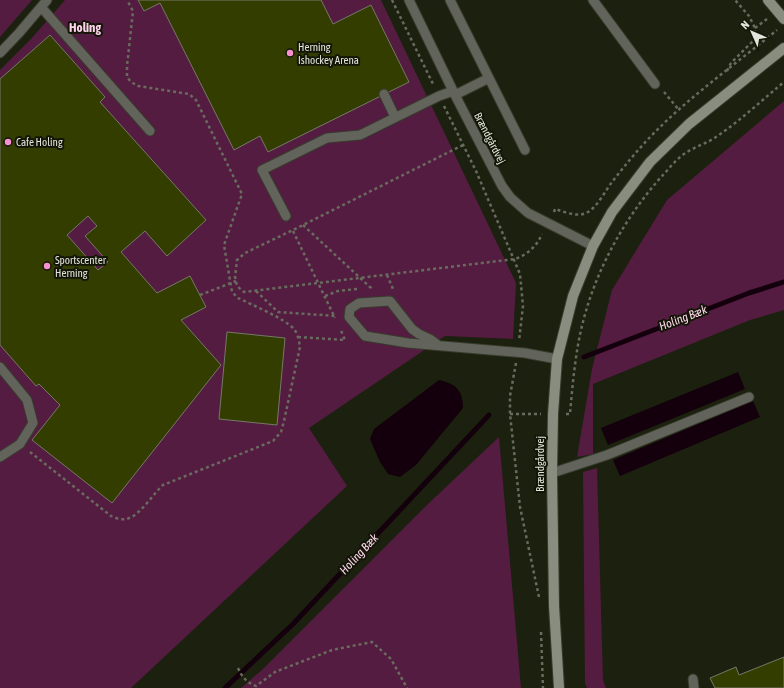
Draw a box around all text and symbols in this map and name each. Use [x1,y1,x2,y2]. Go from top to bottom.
north arrow [732,12,772,52]
text: N [738,18,751,31]
district label: Holing [69,20,101,35]
place label: Herning Ishockey Arena [298,41,359,66]
marker: Herning Ishockey Arena [285,48,295,58]
street label: Brændgårdvej [472,110,508,166]
place label: Cafe Holing [16,136,63,148]
marker: Cafe Holing [3,137,13,147]
place label: Sportscenter Herning [55,254,107,279]
marker: Sportscenter Herning [42,261,52,271]
water label: Holing Bæk [657,302,710,334]
street label: Brændgårdvej [534,436,546,492]
water label: Holing Bæk [337,530,382,577]

